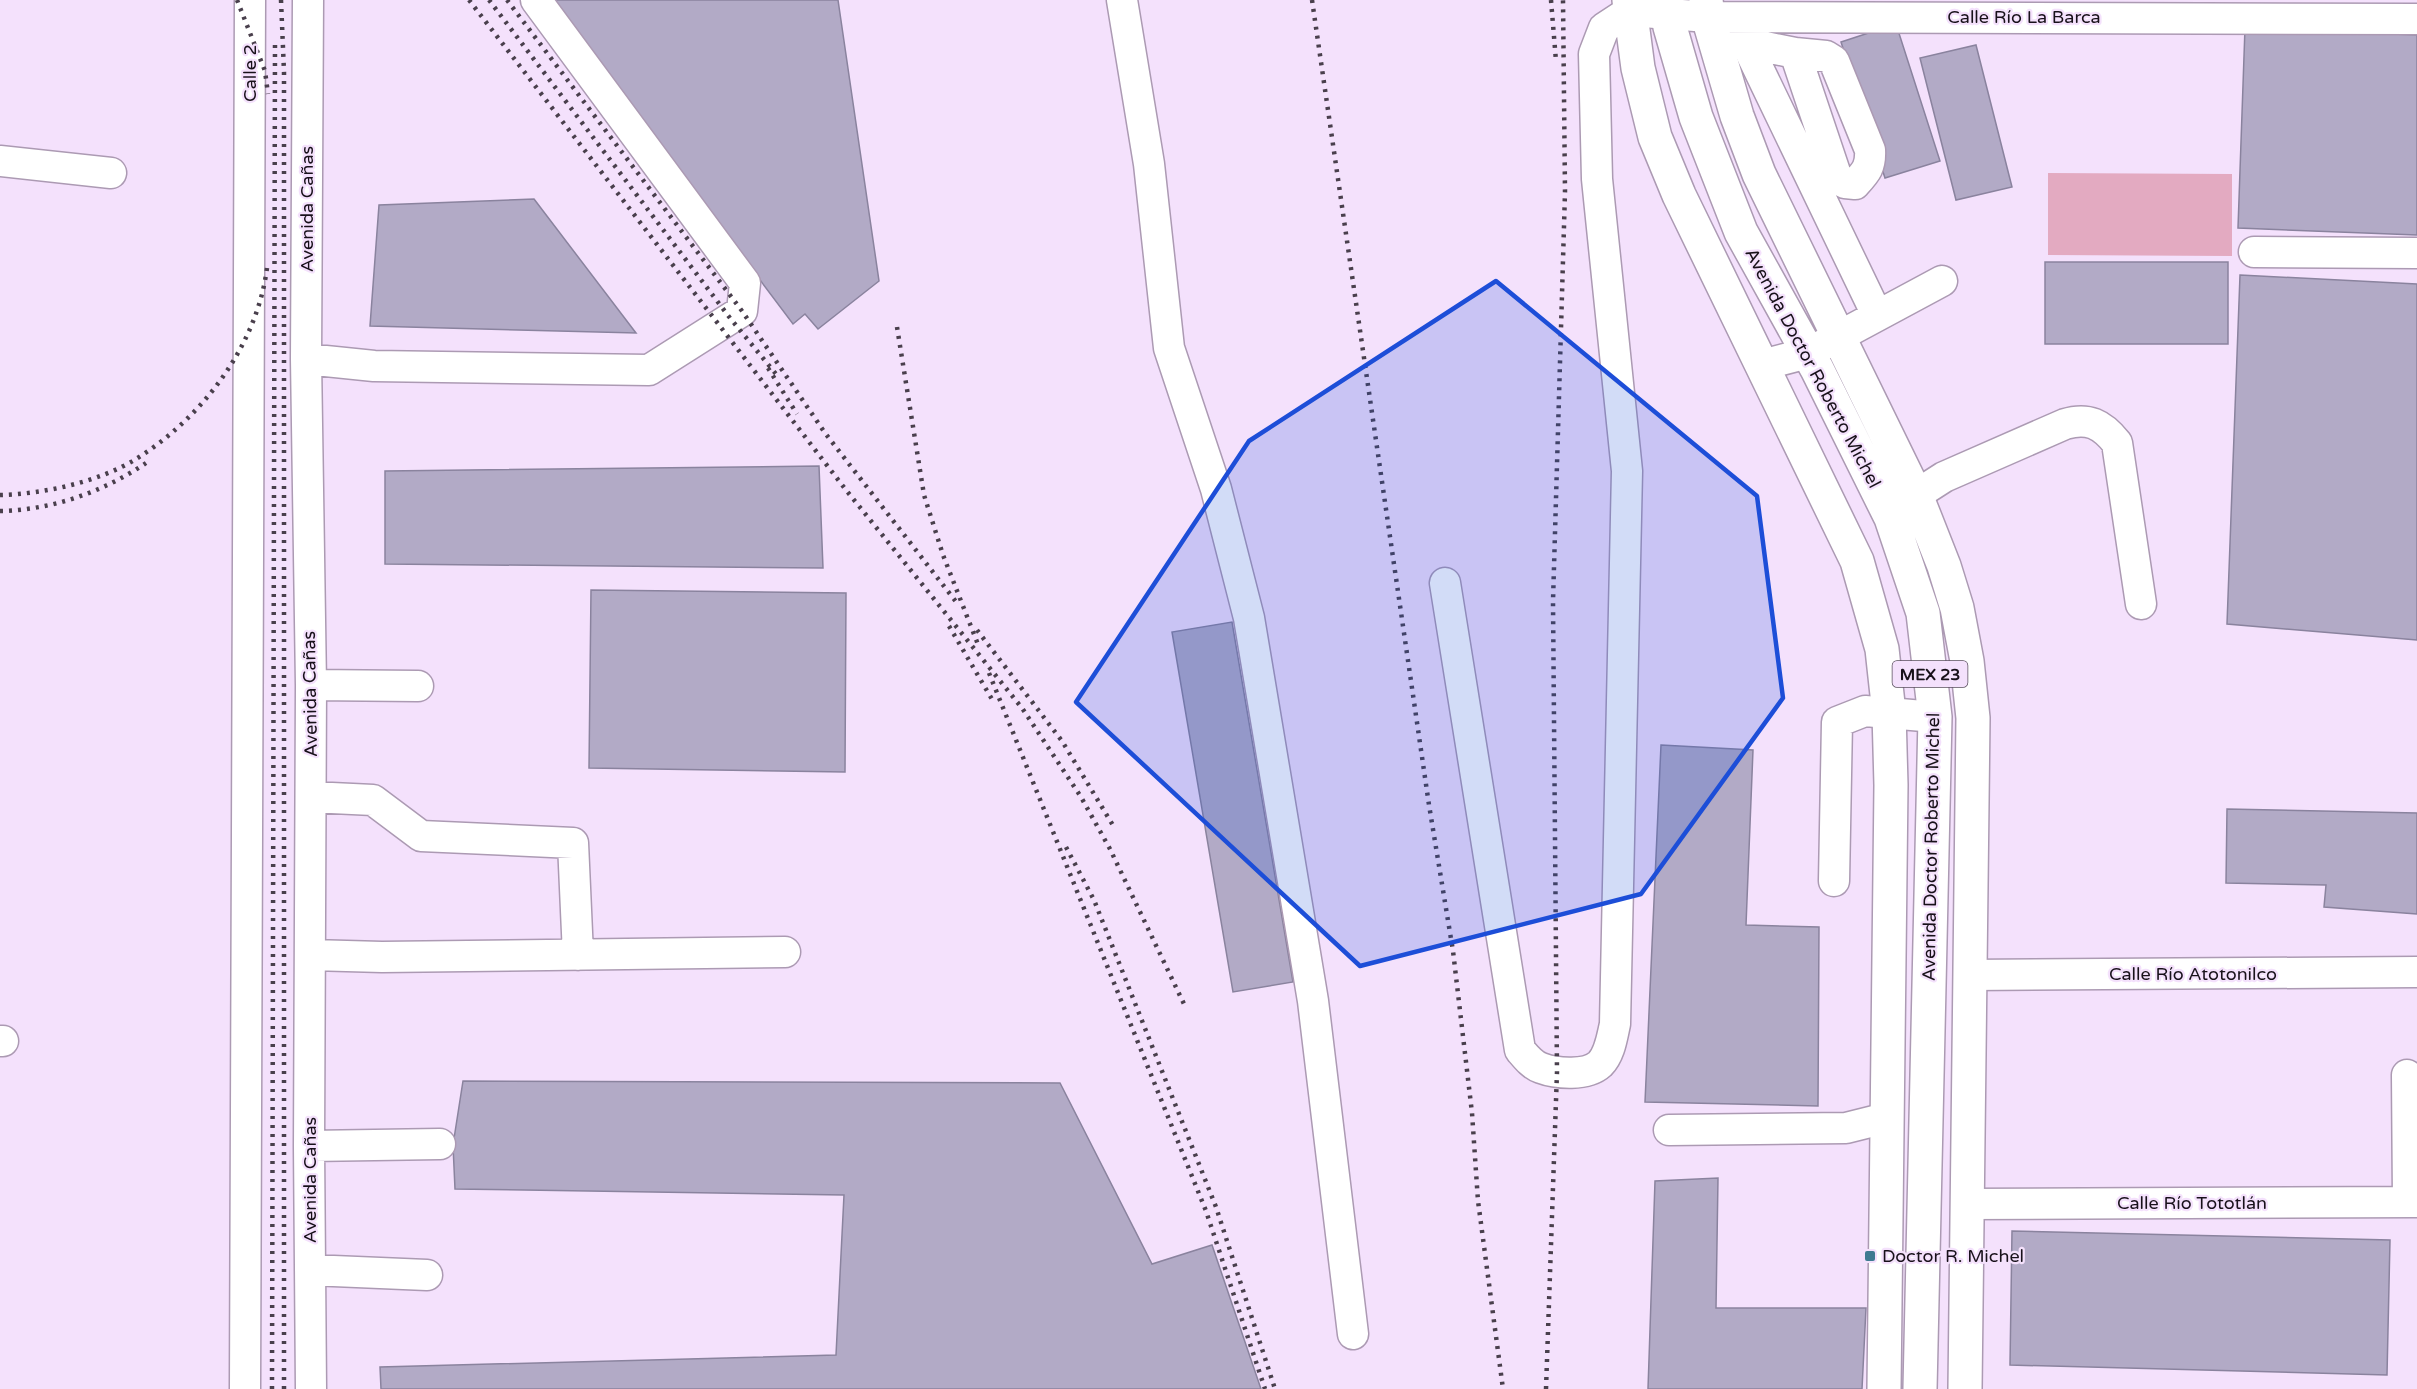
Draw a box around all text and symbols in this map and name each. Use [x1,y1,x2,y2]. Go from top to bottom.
street label: Calle Río La Barca [1947,6,2101,28]
street label: Calle 2 [239,44,261,102]
street label: Avenida Cañas [296,146,318,272]
street label: Avenida Doctor Roberto Michel [1740,244,1886,492]
street label: Avenida Cañas [298,631,322,757]
road number: MEX 23 [1892,661,1968,687]
street label: Avenida Doctor Roberto Michel [1918,713,1944,981]
street label: Calle Río Atotonilco [2109,963,2277,985]
street label: Avenida Cañas [299,1117,321,1243]
street label: Calle Río Tototlán [2117,1192,2267,1214]
place label: Doctor R. Michel [1882,1245,2024,1267]
marker: Doctor R. Michel [1863,1249,1877,1263]

